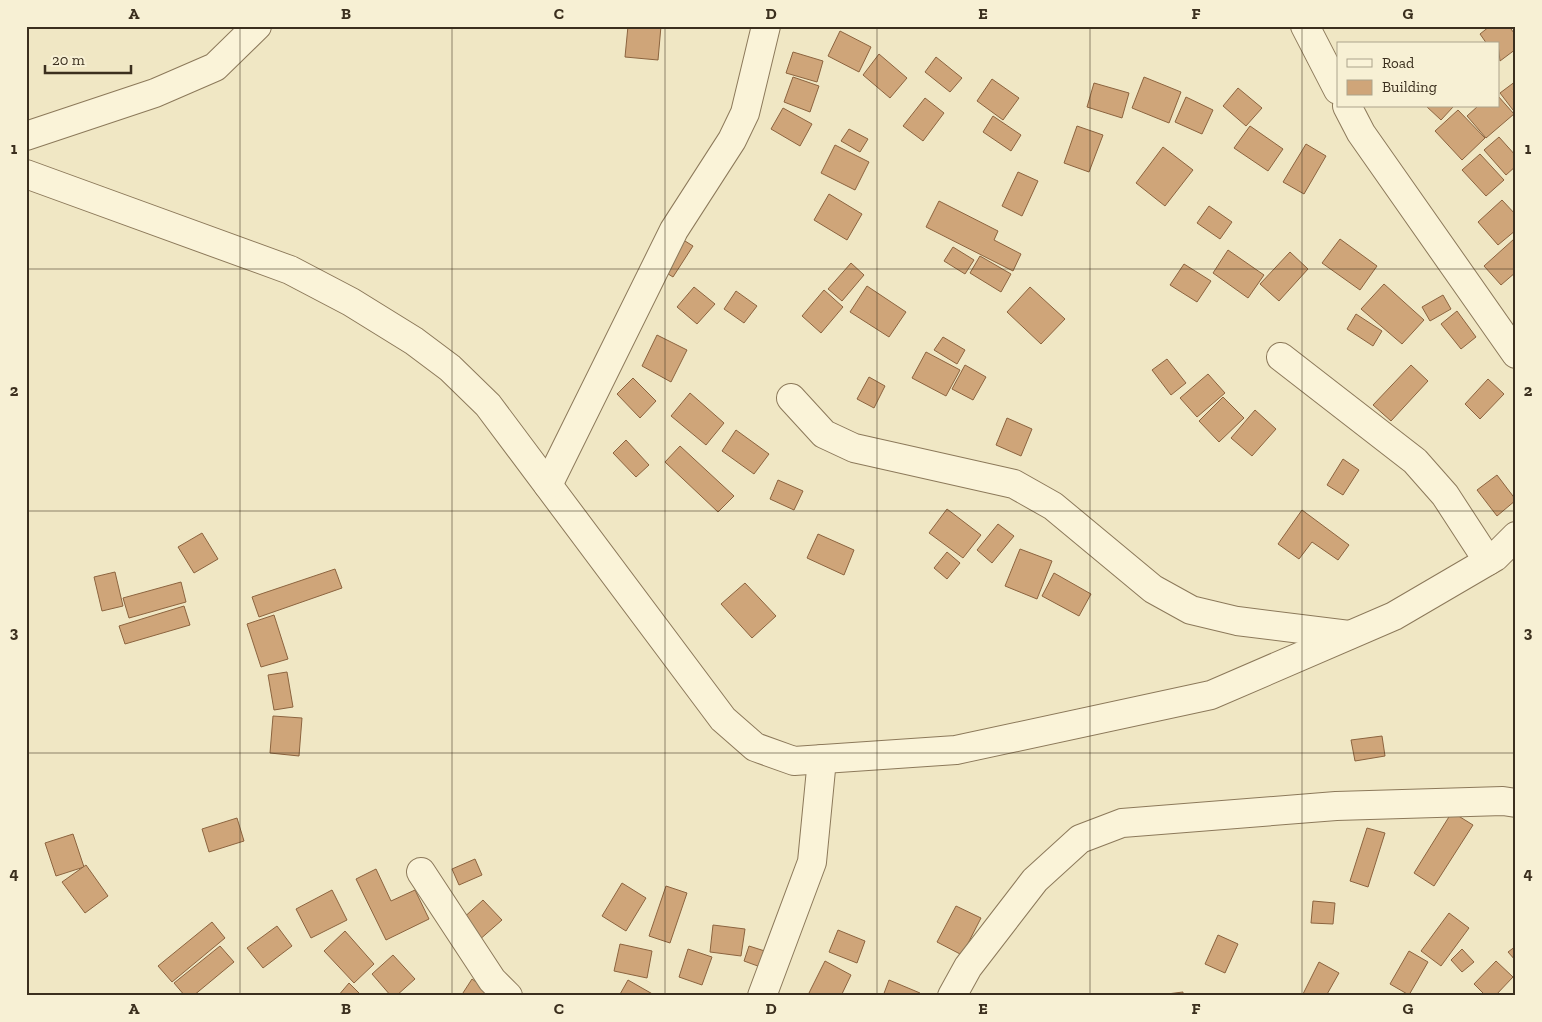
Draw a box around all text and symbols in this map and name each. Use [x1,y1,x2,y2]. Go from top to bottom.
text: A [129,4,140,23]
text: B [341,4,351,23]
text: C [554,4,564,23]
text: D [765,4,777,23]
text: E [978,4,988,23]
text: F [1191,4,1201,23]
text: G [1403,4,1414,23]
scale bar [45,42,131,74]
legend [1337,42,1500,108]
text: 20 m [52,51,85,69]
text: Road [1382,54,1415,72]
text: Building [1382,78,1437,96]
text: 1 [11,139,18,158]
text: 1 [1525,139,1532,158]
text: 2 [10,381,19,400]
text: 2 [1524,381,1533,400]
text: 3 [10,623,19,642]
text: 3 [1524,623,1533,642]
text: 4 [9,864,19,883]
text: 4 [1523,864,1533,883]
text: A [129,999,140,1018]
text: B [341,999,351,1018]
text: C [554,999,564,1018]
text: D [765,999,777,1018]
text: E [978,999,988,1018]
text: F [1191,999,1201,1018]
text: G [1403,999,1414,1018]

